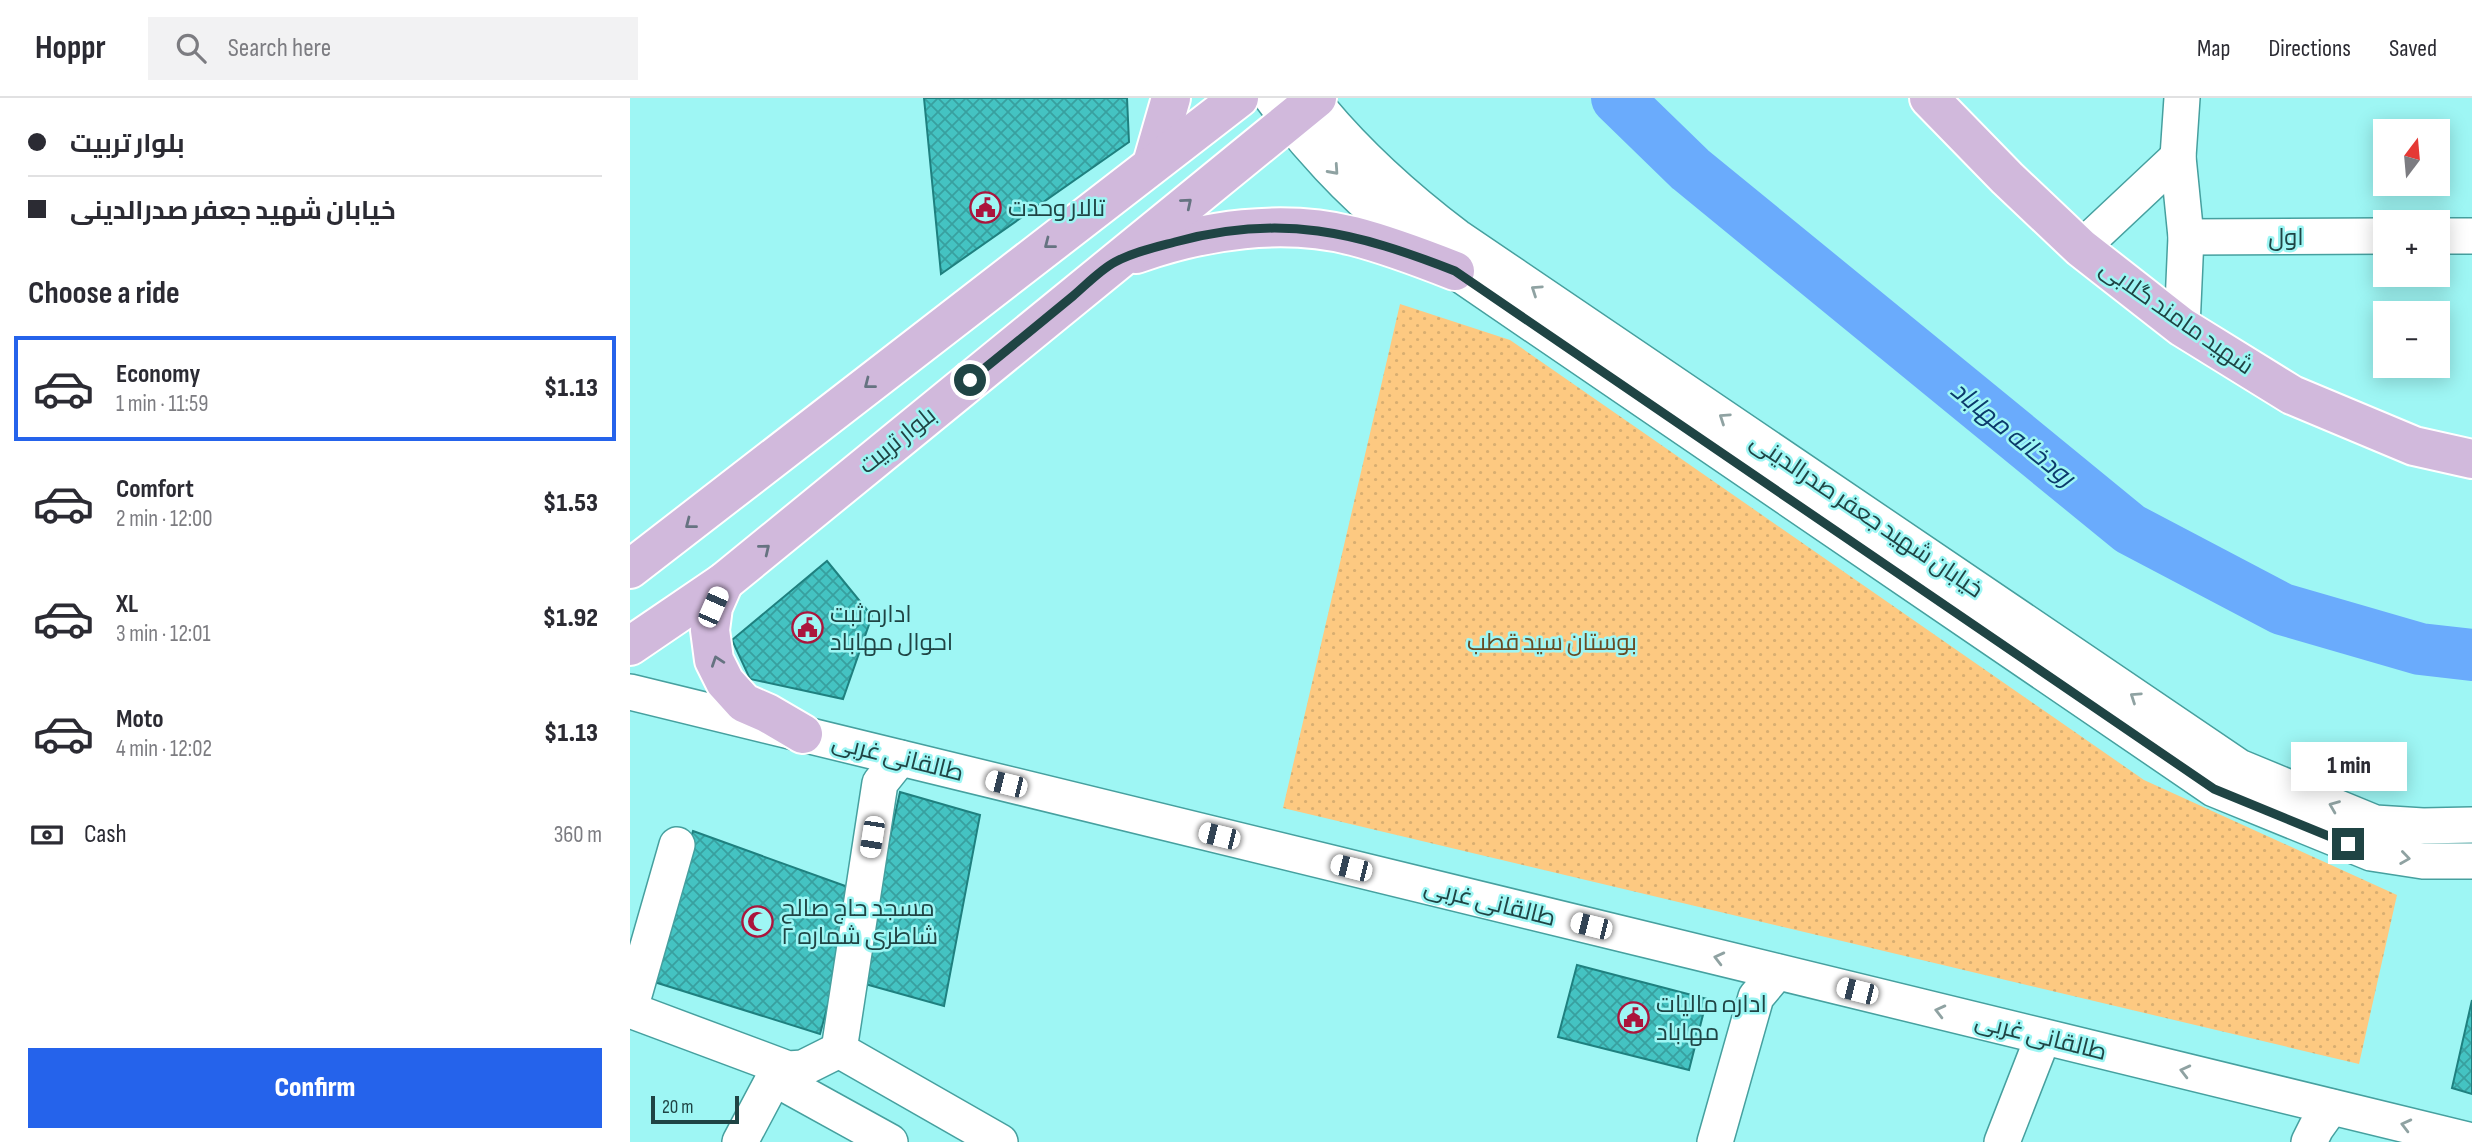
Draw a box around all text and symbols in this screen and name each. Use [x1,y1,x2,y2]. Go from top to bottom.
search box [148,17,638,80]
text: Hoppr [35,28,106,68]
icon: search [172,29,210,67]
text: Search here [228,33,331,64]
text: Map [2197,34,2230,63]
text: Directions [2268,34,2351,63]
text: Saved [2389,34,2437,63]
north arrow [2373,119,2450,196]
map controls [2373,119,2450,378]
text: بلوار تربیت [70,129,185,160]
one-way arrow [1326,162,1338,175]
public building icon: تالار وحدت [968,191,1002,225]
place label: تالار وحدت [1008,194,1106,223]
text: خیابان شهید جعفر صدرالدینی [70,196,396,227]
one-way arrow [1178,199,1191,211]
button: + [2373,210,2450,287]
street label: اول [2268,223,2304,252]
one-way arrow [1044,236,1056,249]
street label: شهید مامند گلابی [2094,254,2259,381]
text: Choose a ride [28,274,180,313]
one-way arrow [1531,286,1544,298]
button: − [2373,301,2450,378]
icon: car [32,357,95,420]
text: Economy [116,359,200,390]
route start [954,364,986,396]
text: $1.13 [544,373,598,404]
one-way arrow [865,375,877,388]
water label: رودخانه مهاباد [1944,375,2082,495]
text: 1 min · 11:59 [116,390,208,418]
street label: بلوار تربیت [853,401,942,480]
one-way arrow [1719,414,1732,426]
street label: خیابان شهید جعفر صدرالدینی [1745,427,1989,604]
icon: car [32,472,95,535]
text: Comfort [116,474,194,505]
text: $1.53 [543,488,598,519]
text: 2 min · 12:00 [116,505,213,533]
one-way arrow [685,515,697,528]
one-way arrow [756,545,769,557]
car [695,584,732,630]
icon: car [32,587,95,650]
text: XL [116,589,138,620]
place label: اداره ثبت احوال مهاباد [830,600,953,657]
text: $1.92 [543,603,598,634]
public building icon: اداره ثبت احوال مهاباد [790,611,824,645]
text: 3 min · 12:01 [116,620,210,648]
park label: بوستان سید قطب [1467,628,1637,657]
one-way arrow [711,656,725,668]
one-way arrow [2130,693,2143,705]
icon: car [32,702,95,765]
text: Moto [116,704,164,735]
text: $1.13 [544,718,598,749]
street label: طالقانی غربی [829,727,967,788]
text: 4 min · 12:02 [116,735,212,763]
callout: 1 min [2290,742,2406,792]
text: 1 min [2327,752,2371,780]
car [984,769,1029,799]
one-way arrow [2328,800,2340,814]
car [859,815,886,859]
icon: cash [28,816,66,854]
text: Cash [84,819,127,850]
text: 360 m [554,821,602,849]
car [1197,821,1242,851]
route end [2332,828,2364,860]
one-way arrow [2399,851,2411,866]
car [1329,853,1374,883]
street label: طالقانی غربی [1421,872,1559,933]
place label: مسجد حاج صالح شاطری شماره ۲ [781,894,938,951]
mosque icon: مسجد حاج صالح شاطری شماره ۲ [741,905,775,939]
car [1569,911,1614,941]
one-way arrow [1713,951,1725,966]
car [1835,976,1880,1006]
place label: اداره مالیات مهاباد [1656,990,1767,1047]
public building icon: اداره مالیات مهاباد [1616,1001,1650,1035]
one-way arrow [1934,1005,1946,1019]
street label: طالقانی غربی [1972,1006,2110,1067]
button: Confirm [28,1048,602,1128]
one-way arrow [2179,1065,2191,1079]
scale bar [651,1093,738,1125]
text: 20 m [662,1096,694,1119]
one-way arrow [2400,1119,2412,1133]

